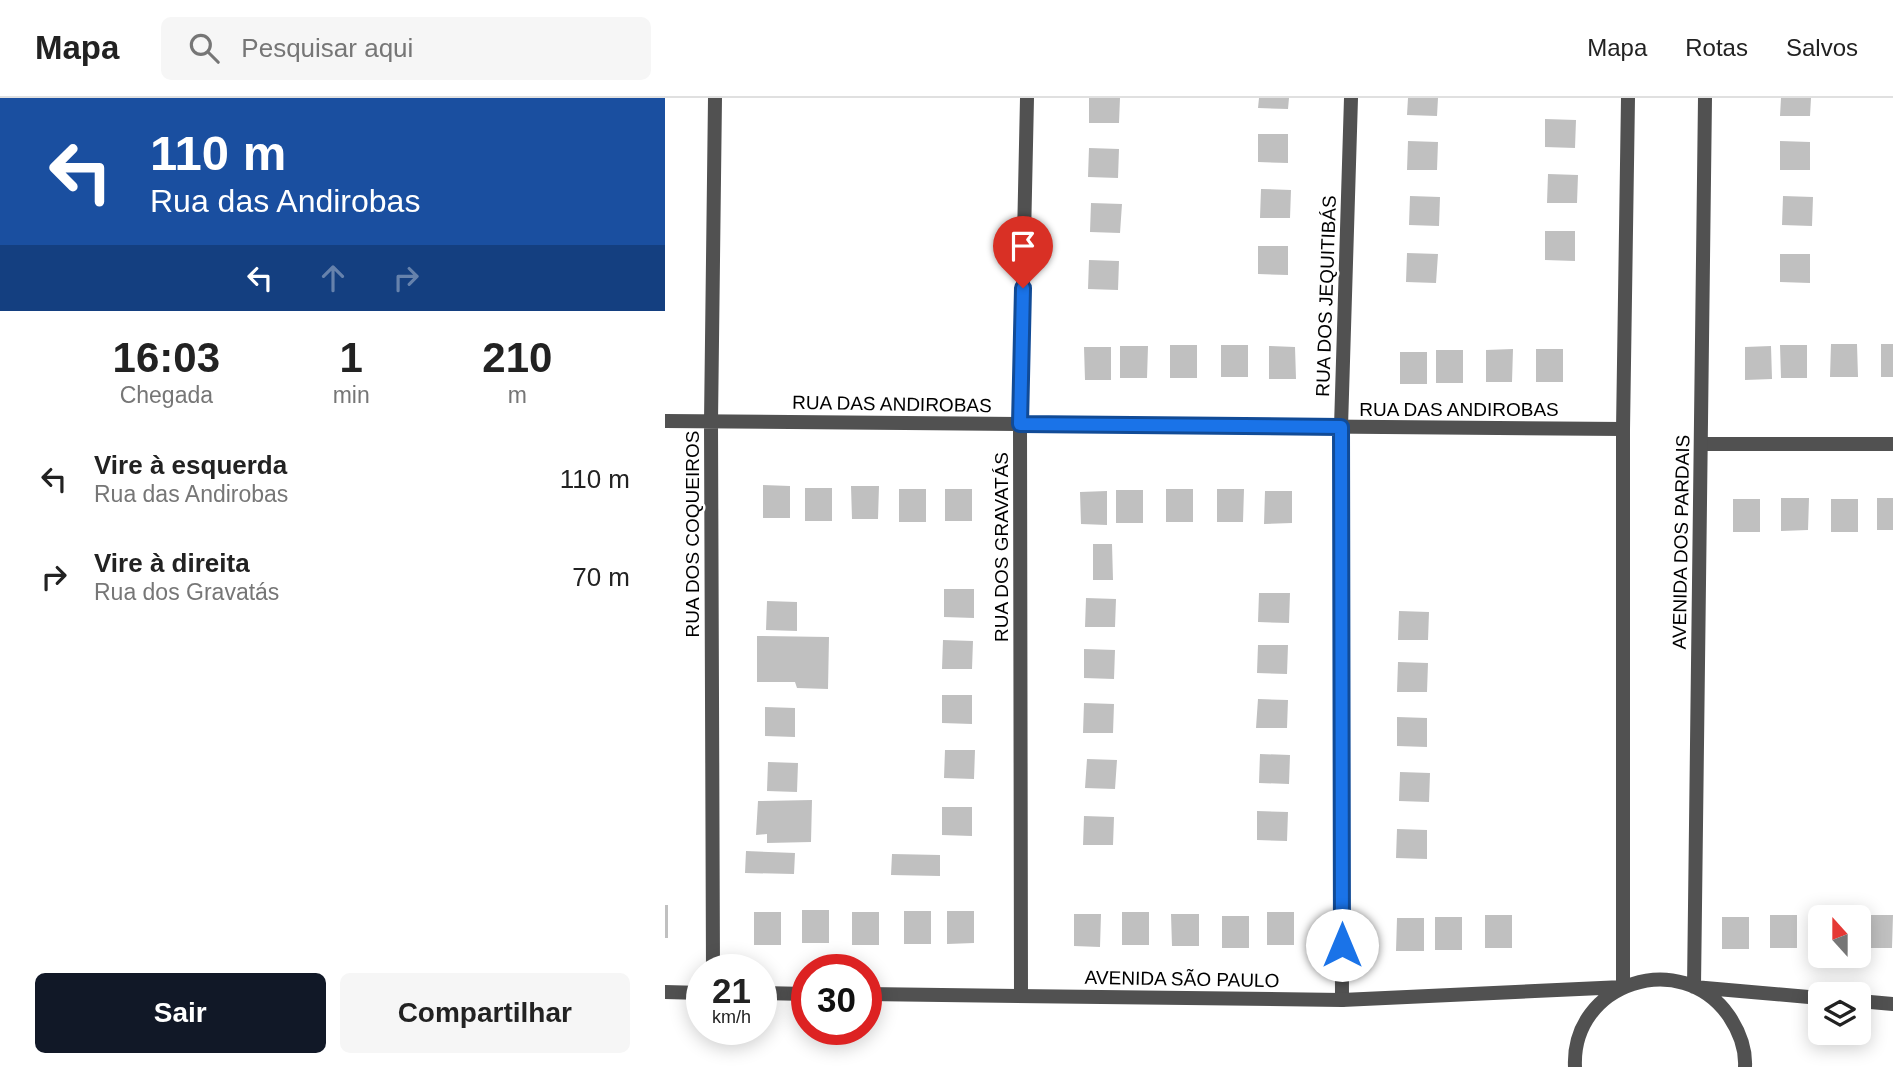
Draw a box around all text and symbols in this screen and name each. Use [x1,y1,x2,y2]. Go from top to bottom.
search box [161,17,651,80]
text: Mapa [35,29,119,66]
icon: search [185,29,223,67]
text: Pesquisar aqui [241,33,413,63]
text: Mapa [1587,34,1647,61]
text: Rotas [1685,34,1748,61]
text: Salvos [1786,34,1858,61]
icon: left [35,126,126,217]
text: 110 m [150,126,286,180]
text: Rua das Andirobas [150,183,420,219]
street label: RUA DOS JEQUITIBÁS [1312,195,1340,397]
pin [993,216,1053,288]
icon: arrive [1004,227,1042,265]
icon: left [241,259,279,297]
icon: ahead [314,259,352,297]
icon: right [387,259,425,297]
text: 16:03 [113,334,220,381]
text: 1 [339,334,363,381]
text: 210 [482,334,552,381]
text: Chegada [120,382,213,408]
text: min [333,382,370,408]
text: m [508,382,527,408]
street label: RUA DAS ANDIROBAS [792,392,992,416]
street label: RUA DAS ANDIROBAS [1359,399,1559,420]
street label: RUA DOS COQUEIROS [682,431,703,637]
street label: AVENIDA DOS PARDAIS [1669,434,1693,650]
text: Vire à esquerda [94,450,287,480]
street label: RUA DOS GRAVATÁS [991,452,1012,642]
icon: left [35,460,73,498]
text: 110 m [560,464,630,494]
text: Rua das Andirobas [94,481,288,507]
text: Vire à direita [94,548,250,578]
icon: right [35,558,73,596]
text: 70 m [572,562,630,592]
text: Rua dos Gravatás [94,579,279,605]
north arrow [1808,905,1871,968]
map controls [1808,905,1871,1045]
position arrow [1305,908,1379,982]
speed limit sign: 30 [791,954,882,1045]
street label: AVENIDA SÃO PAULO [1085,967,1279,991]
text: 21 [712,971,751,1010]
button: Sair [35,973,326,1053]
button: Compartilhar [340,973,630,1053]
button: layers [1808,982,1871,1045]
text: km/h [712,1007,751,1027]

